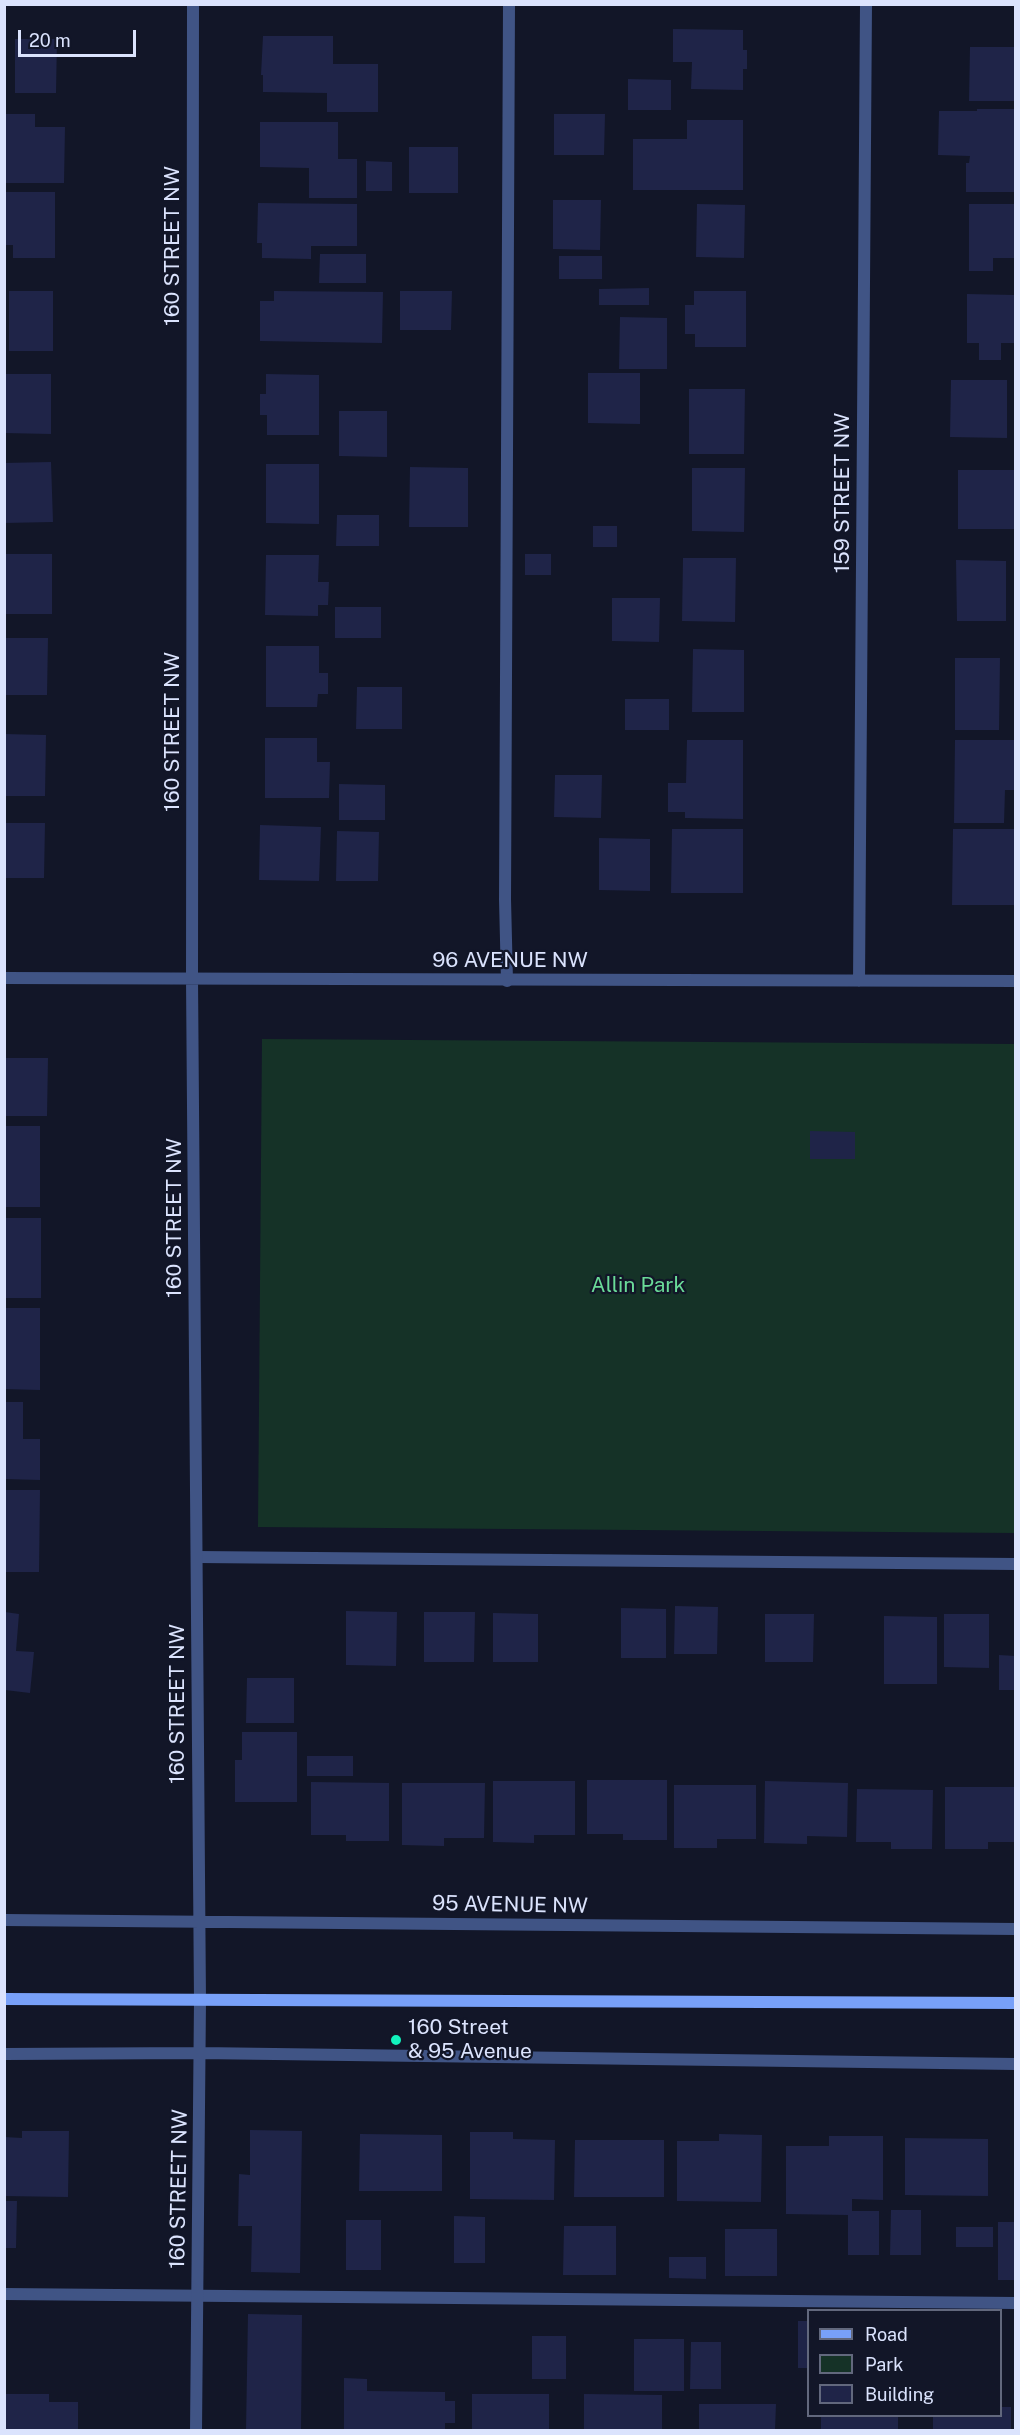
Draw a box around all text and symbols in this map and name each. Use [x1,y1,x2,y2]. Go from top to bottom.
scale bar [21,18,140,56]
text: 20 m [29,30,71,51]
street label: 160 STREET NW [160,166,186,326]
street label: 159 STREET NW [830,413,856,573]
street label: 160 STREET NW [160,652,186,812]
street label: 96 AVENUE NW [432,948,588,974]
street label: 160 STREET NW [162,1138,188,1298]
park label: Allin Park [591,1273,685,1299]
street label: 160 STREET NW [165,1624,191,1784]
street label: 95 AVENUE NW [432,1891,588,1919]
place label: 160 Street & 95 Avenue [408,2015,532,2065]
marker: 160 Street & 95 Avenue [389,2033,403,2047]
street label: 160 STREET NW [165,2109,193,2269]
legend [807,2309,1002,2417]
text: Road [865,2324,908,2345]
text: Park [865,2354,903,2375]
text: Building [865,2384,934,2405]

